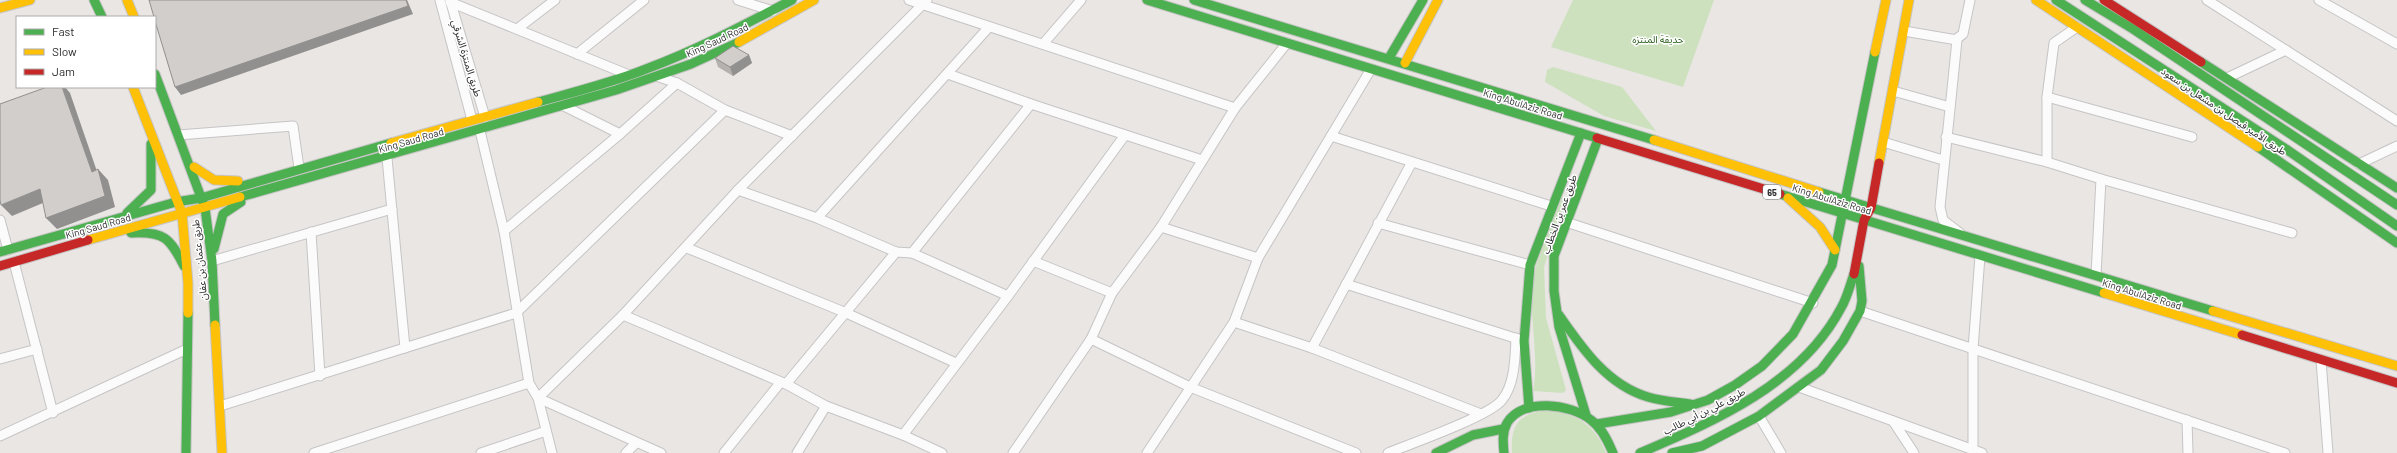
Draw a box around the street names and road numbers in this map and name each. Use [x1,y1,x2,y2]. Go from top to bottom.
street label: طريق المنتزة الشرقي [447,18,484,99]
street label: King Saud Road [684,20,750,60]
street label: طريق الأمير فيصل بن مشعل بن سعود [2159,65,2289,158]
street label: King AbulAziz Road [1482,86,1564,122]
street label: King Saud Road [377,125,445,155]
street label: طريق عمر بن الخطاب [1539,172,1580,256]
street label: King AbulAziz Road [1791,181,1873,217]
road number: 65 [1763,185,1781,199]
street label: King Saud Road [64,211,132,241]
street label: طريق عثمان بن عفان [189,218,210,301]
street label: King AbulAziz Road [2101,276,2183,312]
street label: طريق علي بن أبي طالب [1661,385,1748,439]

